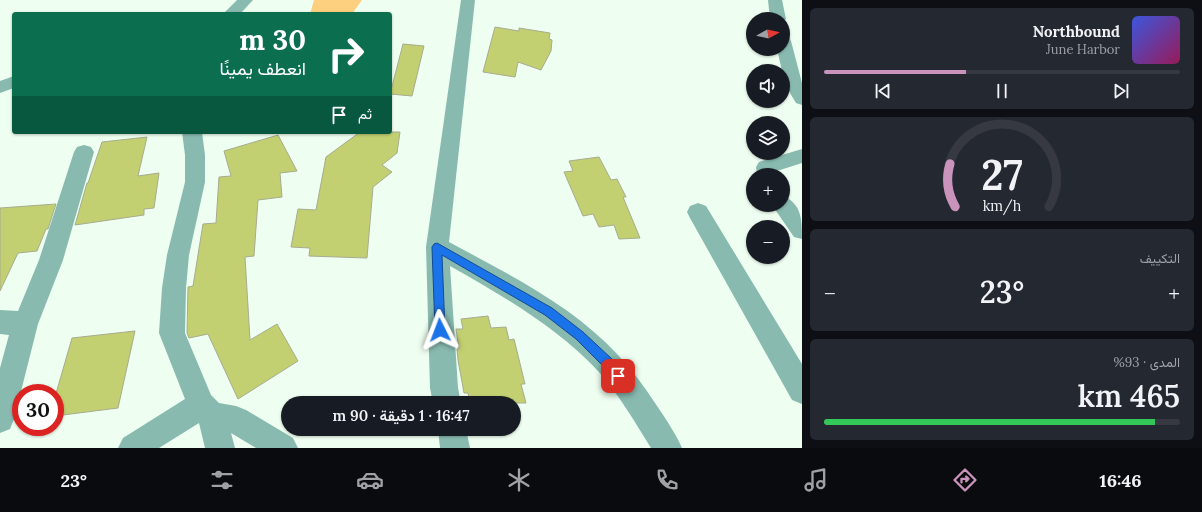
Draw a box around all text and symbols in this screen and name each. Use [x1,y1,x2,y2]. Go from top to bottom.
north arrow [746,12,790,56]
map controls [746,12,790,264]
text: 30 m [239,22,306,58]
text: Northbound [1033,22,1120,41]
icon: right [320,28,372,80]
text: June Harbor [1046,41,1120,58]
text: انعطف يمينًا [220,57,306,80]
button: sound [746,64,790,108]
icon: previous [872,80,894,102]
icon: pause [991,80,1013,102]
icon: next [1110,80,1132,102]
icon: arrive [328,104,350,126]
text: ثم [358,104,372,123]
button: layers [746,116,790,160]
text: 27 [981,148,1023,201]
button: + [746,168,790,212]
text: km/h [983,197,1022,216]
button: − [746,220,790,264]
text: التكييف [1140,250,1180,267]
text: 23° [980,273,1024,311]
text: − [824,279,836,307]
text: + [1168,279,1180,307]
position arrow [419,309,461,351]
text: المدى · 93% [1114,354,1180,371]
pin [601,359,635,393]
icon: arrive [607,365,629,387]
text: 465 km [1078,377,1180,415]
speed limit sign: 30 [12,384,64,436]
text: 16:47 · 1 دقيقة · 90 m [332,406,470,425]
icon: filters [208,466,236,494]
icon: car [356,466,384,494]
icon: climate [505,466,533,494]
icon: phone [653,466,681,494]
icon: music [802,466,830,494]
icon: directions [951,466,979,494]
text: 23° [60,469,87,492]
text: 16:46 [1099,469,1142,492]

